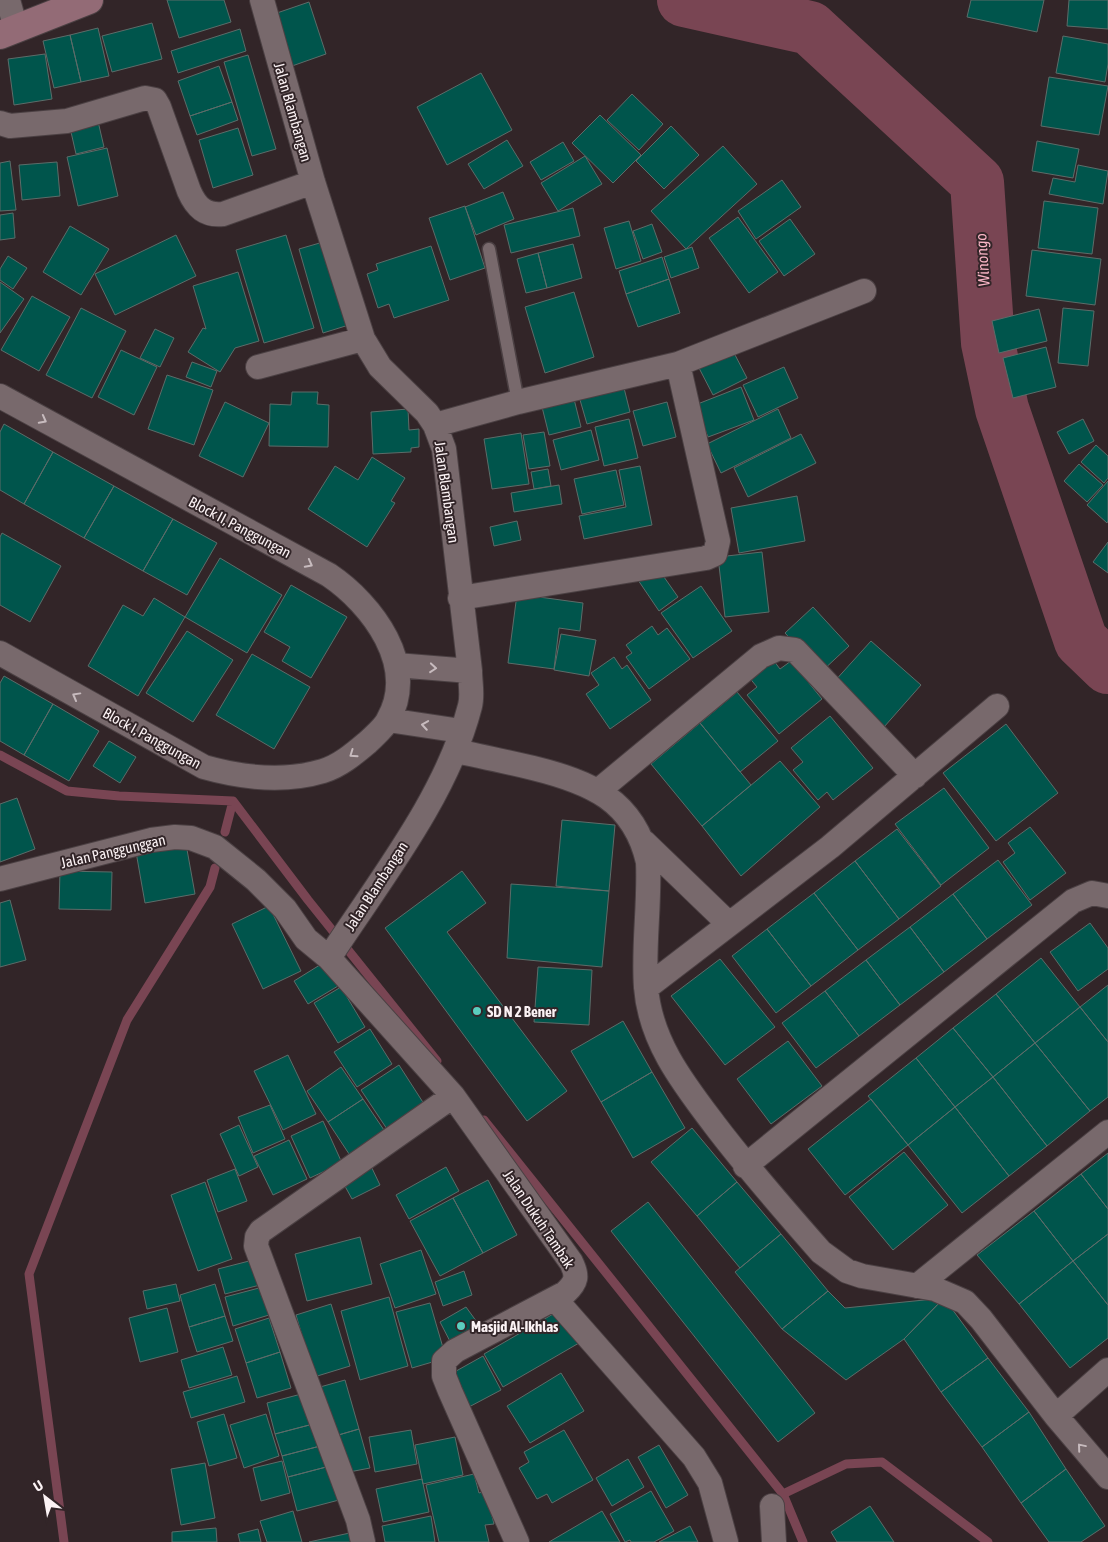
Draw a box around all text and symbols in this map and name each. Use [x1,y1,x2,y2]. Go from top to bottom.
street label: Jalan Blambangan [271,60,315,164]
water label: Winongo [971,233,994,287]
one-way arrow [38,414,47,424]
street label: Jalan Blambangan [431,440,463,544]
street label: Block II, Panggungan [186,493,294,561]
one-way arrow [303,558,312,568]
one-way arrow [429,662,437,673]
one-way arrow [72,692,81,702]
street label: Block I, Panggungan [100,704,204,772]
one-way arrow [420,721,429,731]
one-way arrow [350,748,359,757]
street label: Jalan Panggunggan [59,831,167,871]
street label: Jalan Blambangan [341,838,411,934]
place label: SD N 2 Bener [487,1003,557,1020]
marker: SD N 2 Bener [471,1005,483,1017]
street label: Jalan Dukuh Tambak [500,1167,578,1272]
place label: Masjid Al-Ikhlas [471,1318,559,1335]
marker: Masjid Al-Ikhlas [455,1320,467,1332]
one-way arrow [1079,1444,1087,1453]
north arrow [20,1472,70,1522]
text: U [31,1477,46,1495]

